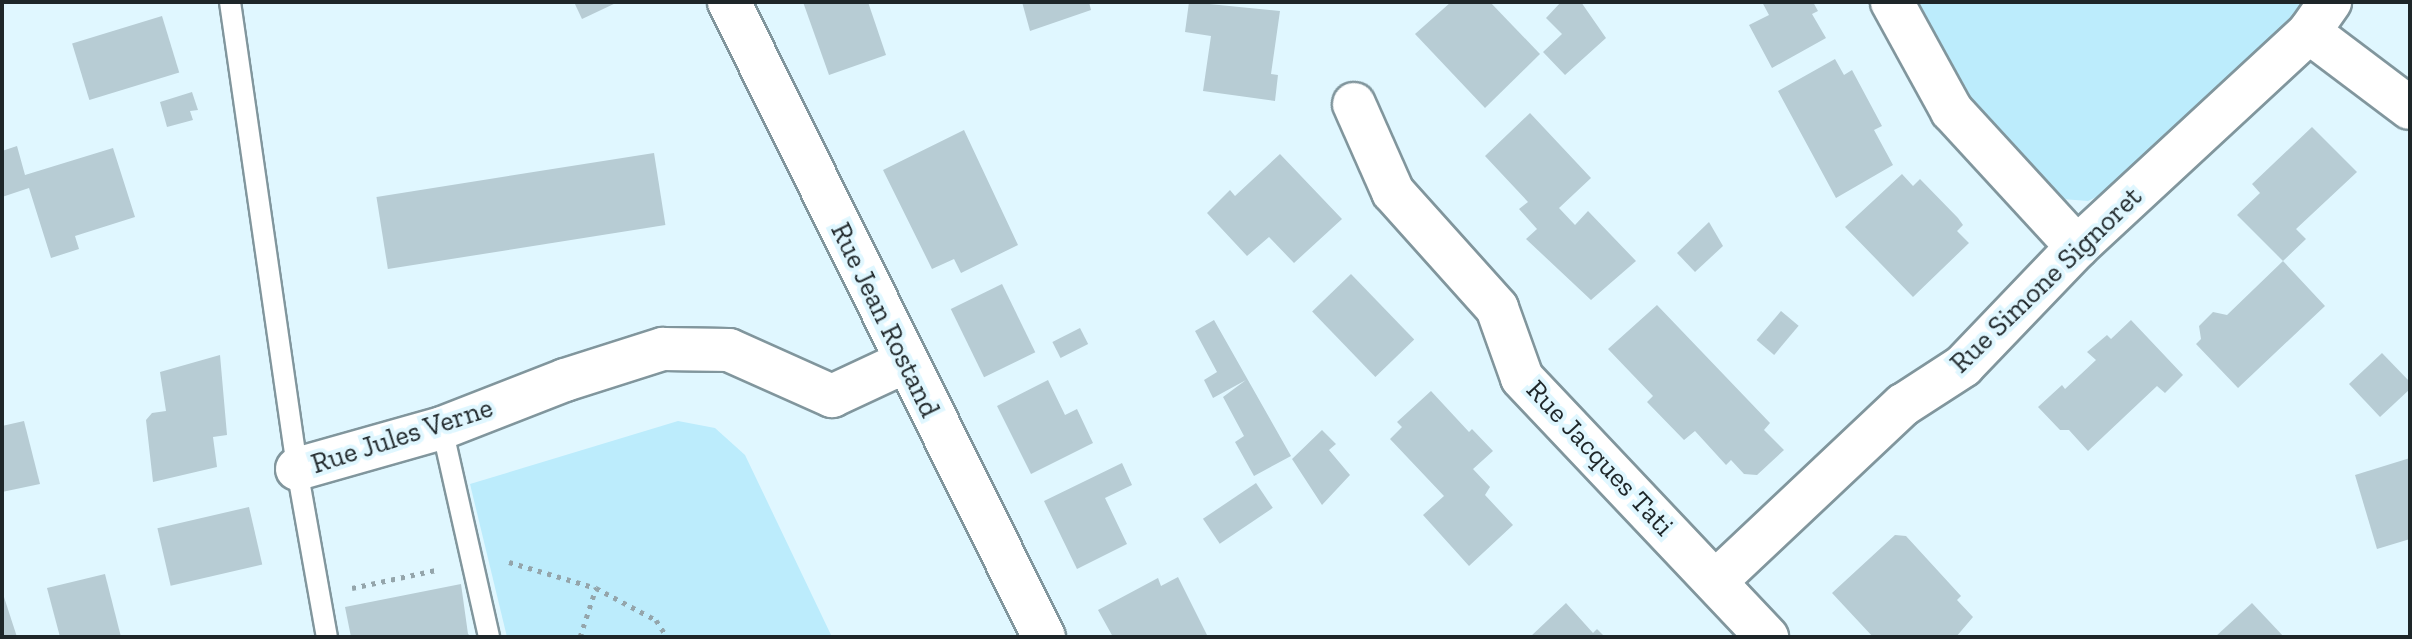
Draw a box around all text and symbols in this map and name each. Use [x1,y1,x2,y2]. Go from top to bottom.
street label: Rue Simone Signoret [1943,180,2149,380]
street label: Rue Jean Rostand [823,217,947,423]
street label: Rue Jacques Tati [1519,373,1681,543]
street label: Rue Jules Verne [306,391,498,481]

